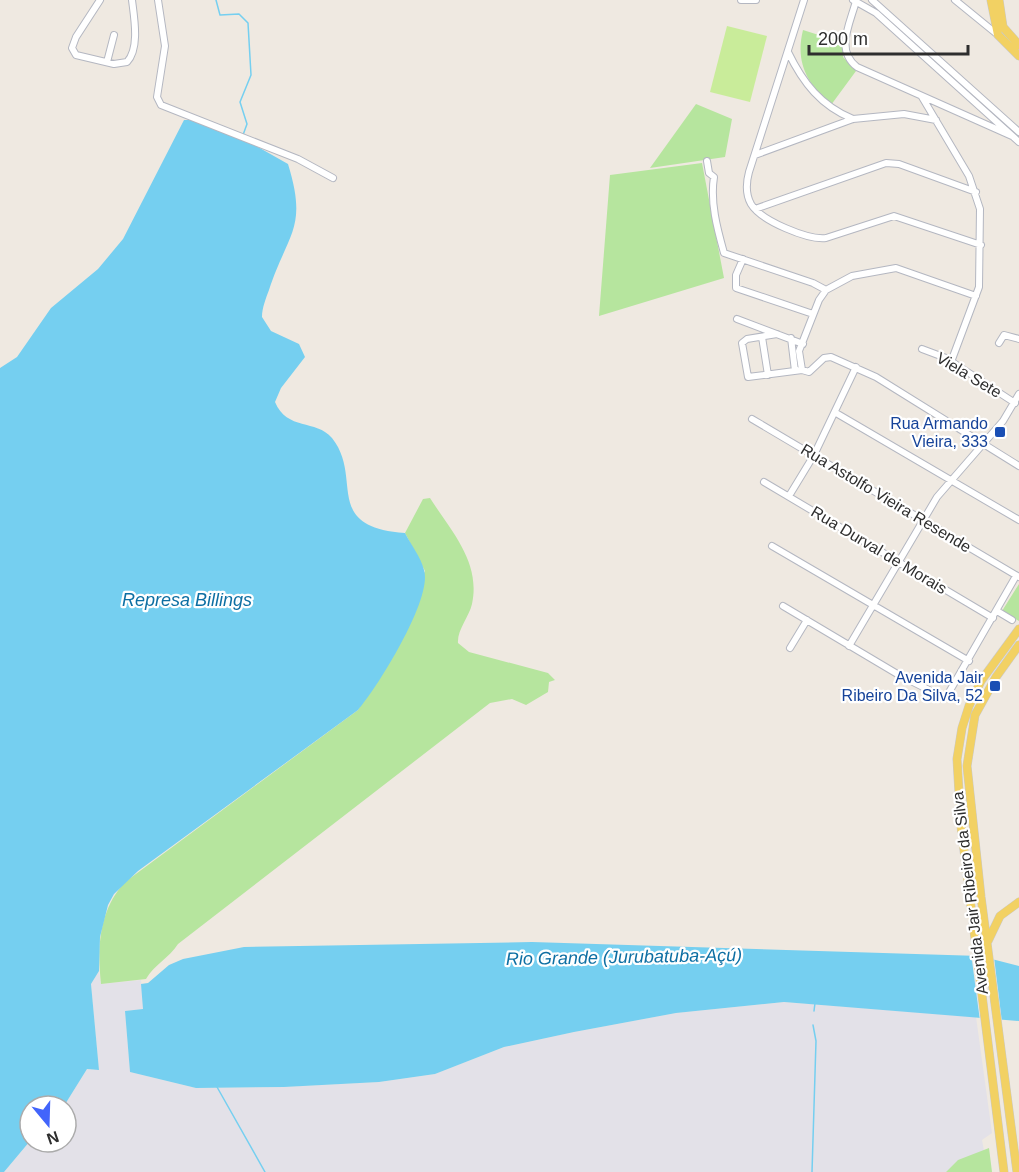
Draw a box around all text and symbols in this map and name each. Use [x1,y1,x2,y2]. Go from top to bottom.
scale bar [809,18,968,56]
text: 200 m [818,29,868,49]
street label: Viela Sete [933,349,1005,401]
place label: Rua Armando Vieira, 333 [890,415,988,450]
marker: Rua Armando Vieira, 333 [993,425,1007,439]
street label: Rua Astolfo Vieira Resende [798,440,974,556]
street label: Rua Durval de Morais [808,503,950,597]
water label: Represa Billings [122,590,252,610]
place label: Avenida Jair Ribeiro Da Silva, 52 [842,669,984,704]
marker: Avenida Jair Ribeiro Da Silva, 52 [988,679,1002,693]
street label: Avenida Jair Ribeiro da Silva [949,790,991,995]
water label: Rio Grande (Jurubatuba-Açú) [506,945,742,969]
north arrow [18,1094,78,1154]
text: N [44,1128,61,1148]

